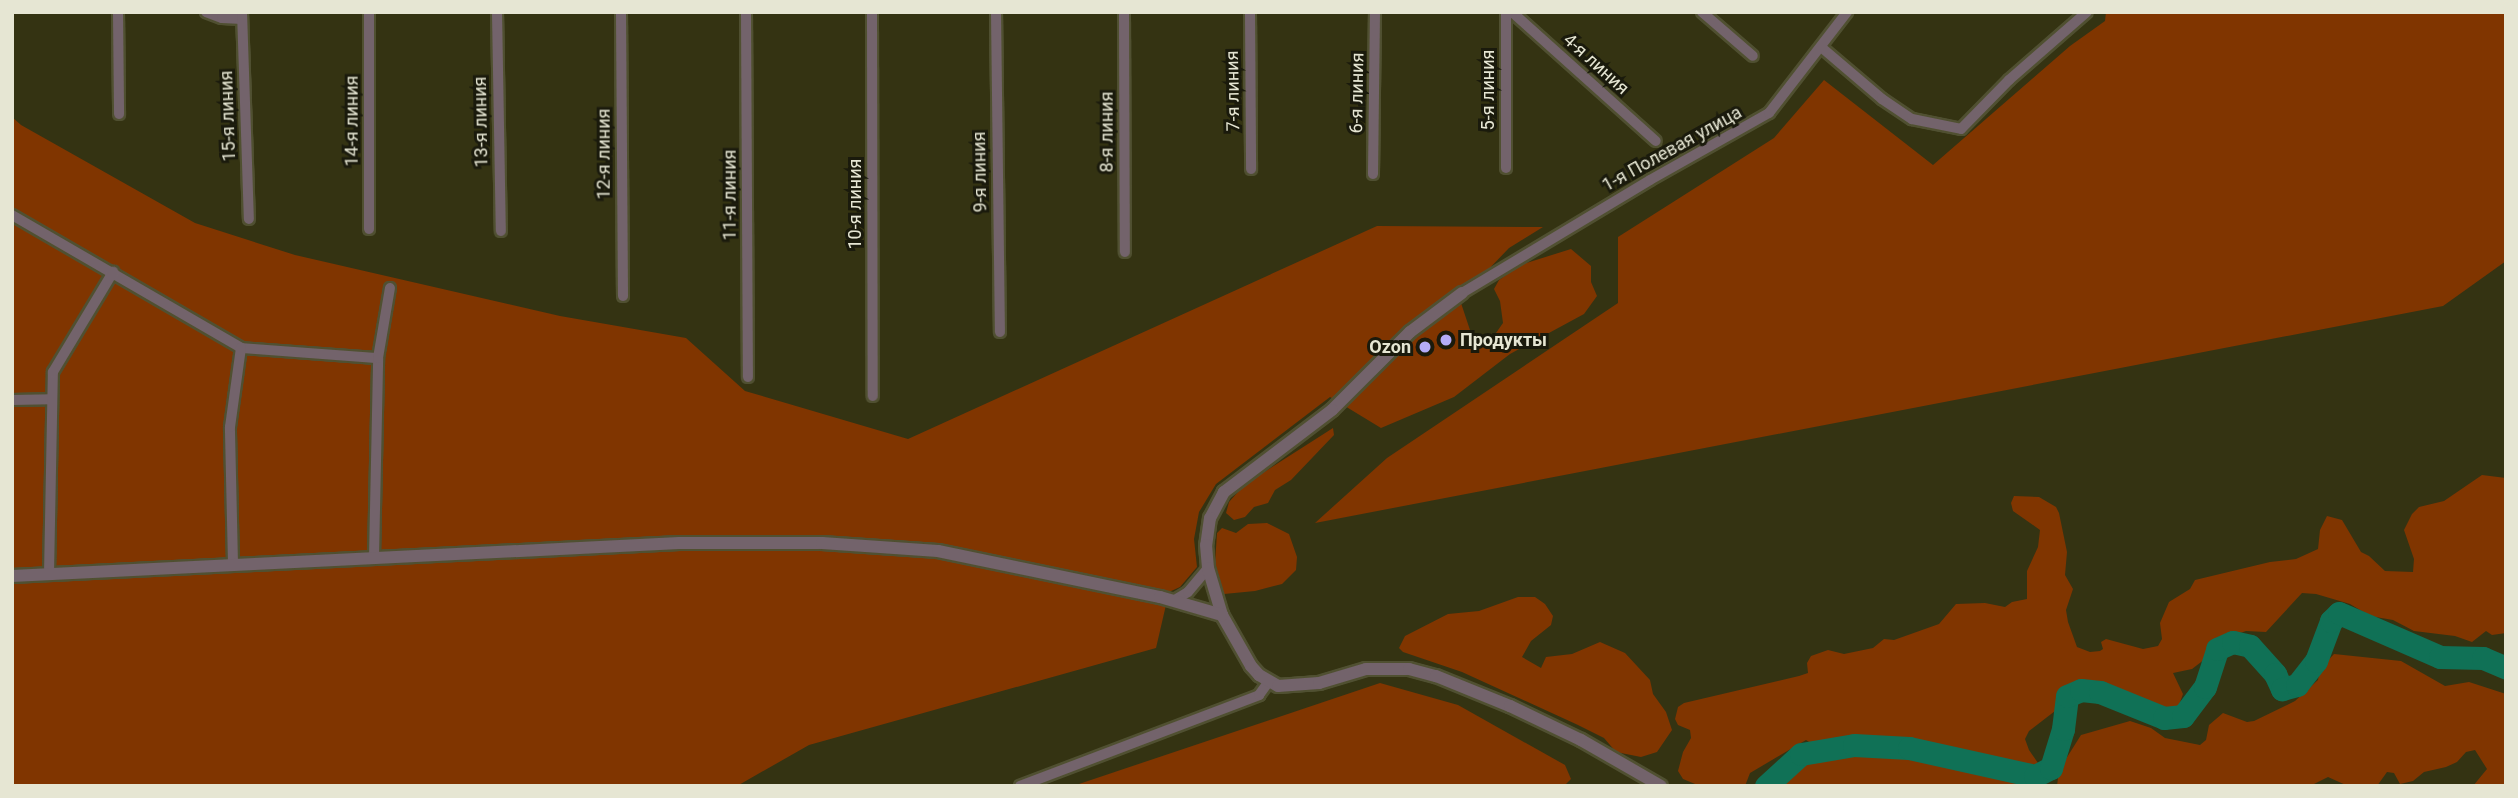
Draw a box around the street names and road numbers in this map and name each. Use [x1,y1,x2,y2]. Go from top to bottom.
street label: 4-я линия [1559,29,1633,99]
street label: 7-я линия [1221,50,1245,132]
street label: 5-я линия [1477,50,1499,130]
street label: 6-я линия [1345,52,1369,134]
street label: 15-я линия [216,70,240,162]
street label: 14-я линия [341,76,363,166]
street label: 13-я линия [469,76,493,168]
street label: 8-я линия [1096,92,1118,172]
street label: 1-я Полевая улица [1598,102,1746,196]
street label: 12-я линия [593,109,615,199]
street label: 9-я линия [968,131,992,213]
street label: 11-я линия [719,150,741,240]
street label: 10-я линия [844,159,866,249]

